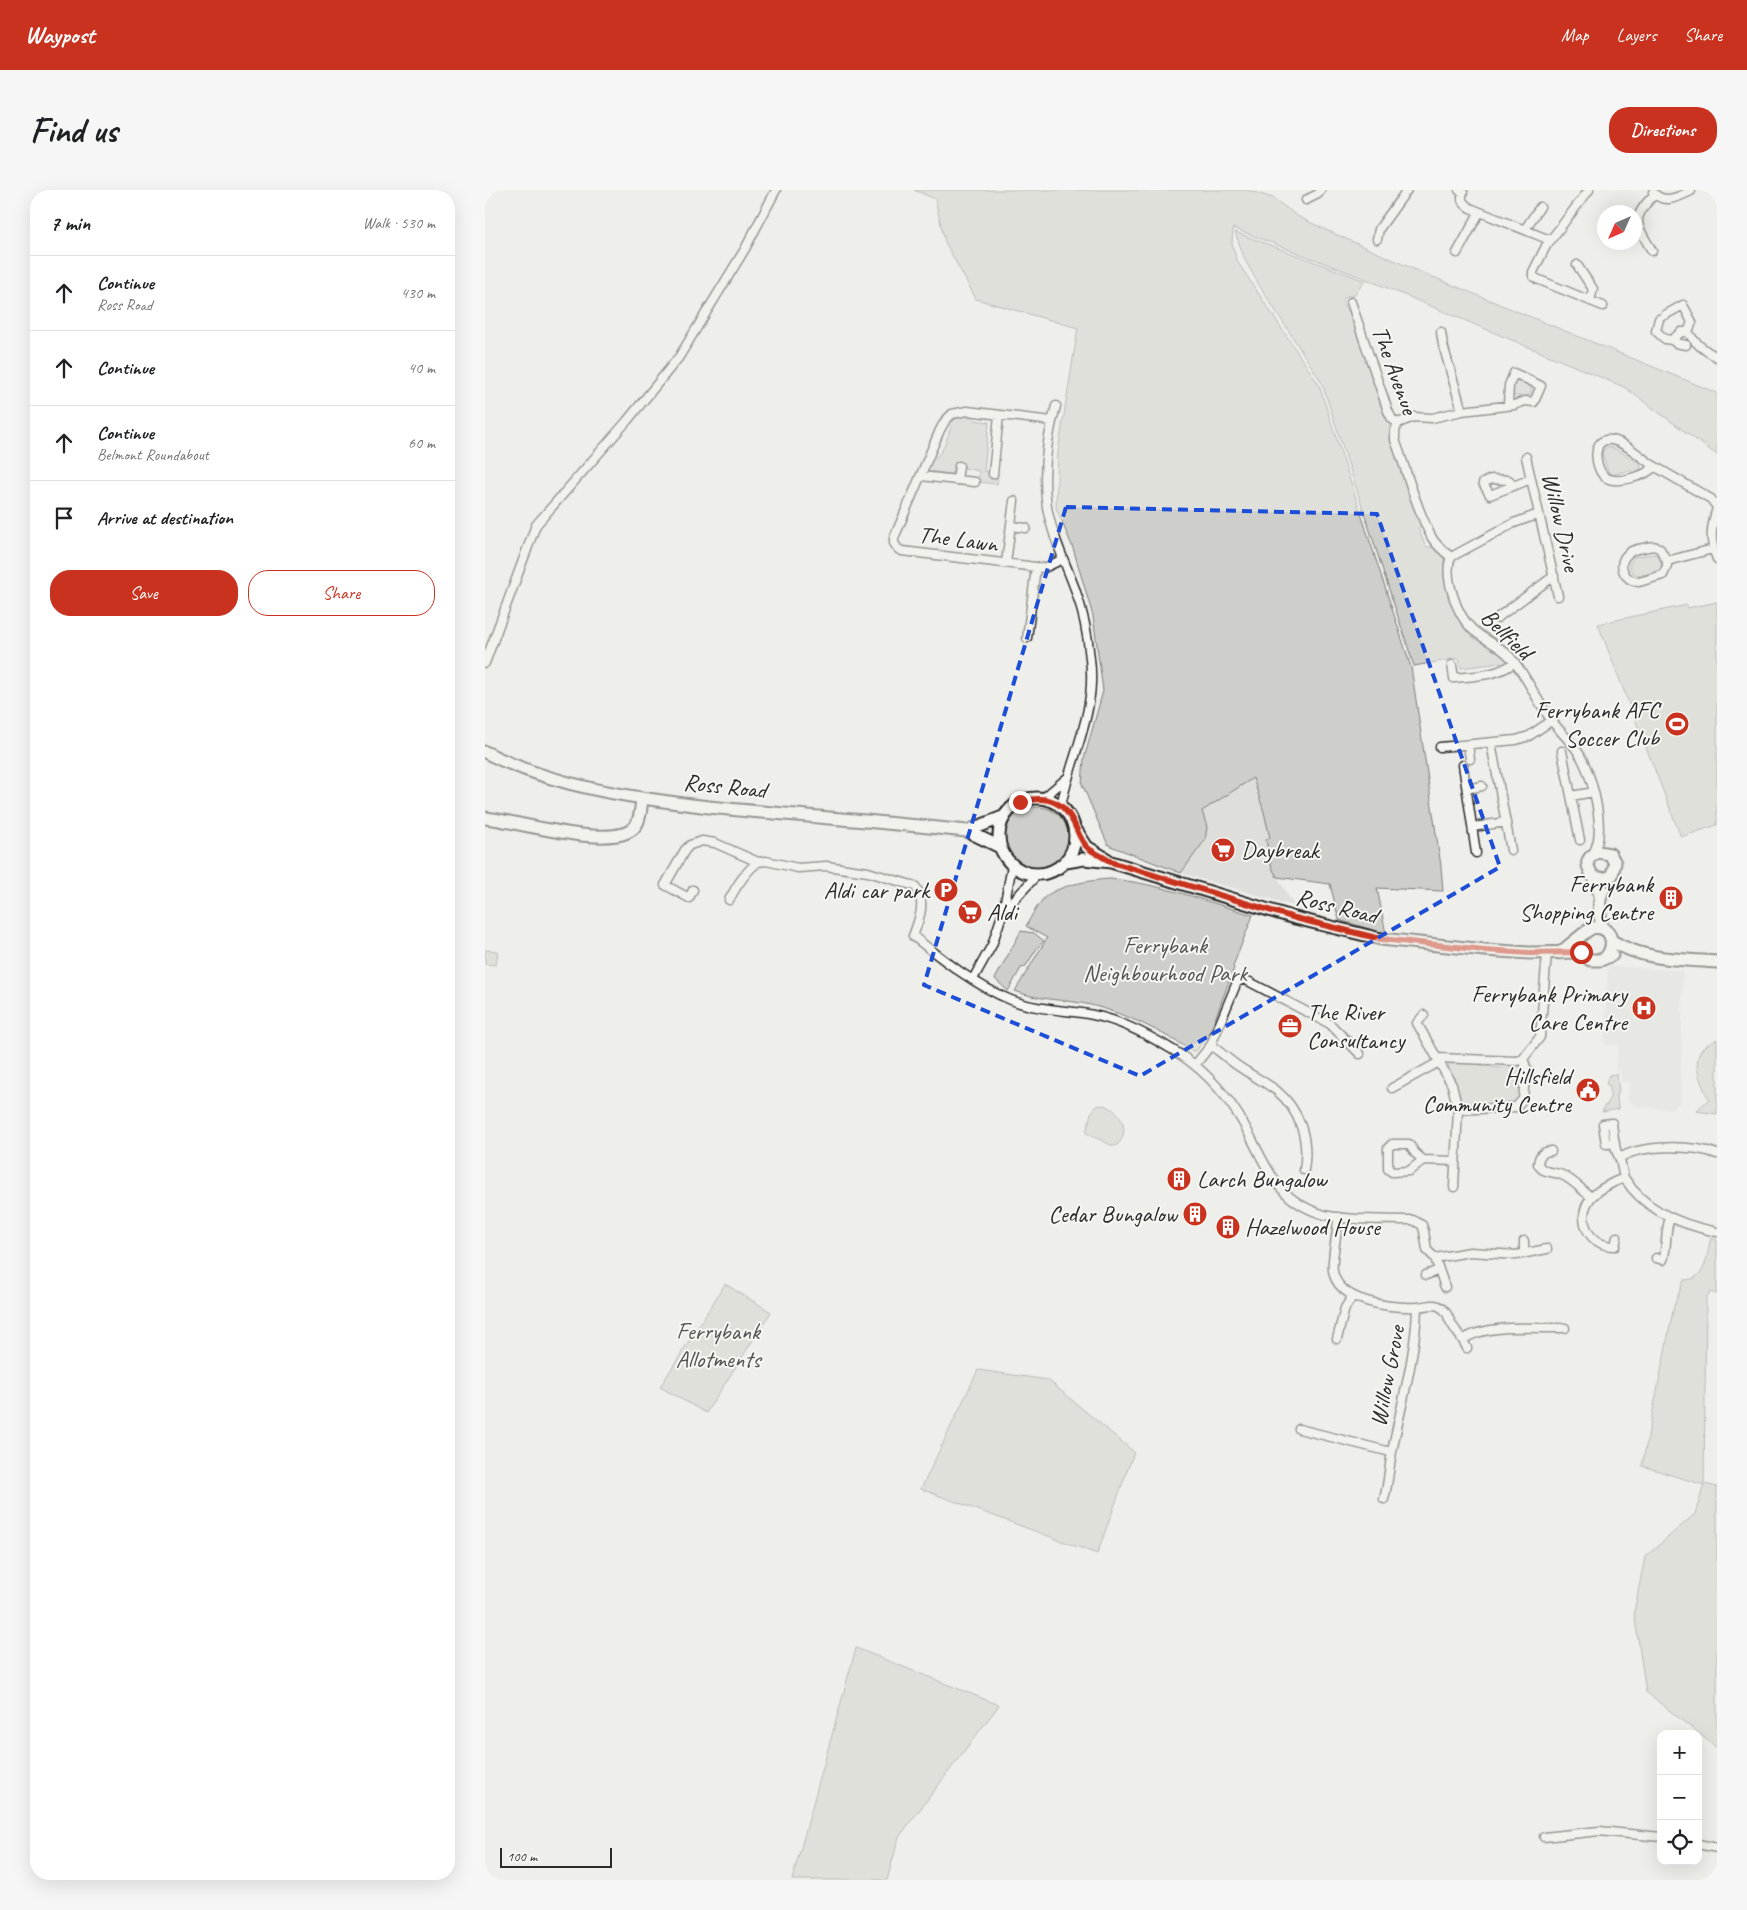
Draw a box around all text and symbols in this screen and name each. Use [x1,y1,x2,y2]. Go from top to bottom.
text: Waypost [25,20,95,50]
text: Map [1561,24,1589,46]
text: Layers [1617,24,1656,46]
text: Share [1684,24,1722,46]
button: Directions [1609,107,1717,153]
text: Find us [30,108,117,153]
north arrow [1597,205,1642,250]
text: 7 min [50,210,90,236]
text: Walk · 530 m [363,213,435,233]
text: Continue [97,271,154,295]
icon: ahead [50,279,78,307]
text: 430 m [401,283,435,303]
text: Ross Road [97,295,152,315]
street label: The Avenue [1365,322,1425,420]
icon: ahead [50,354,78,382]
text: Continue [97,356,154,380]
text: 40 m [408,358,435,378]
text: Continue [97,421,154,445]
icon: ahead [50,429,78,457]
text: 60 m [408,433,435,453]
text: Belmont Roundabout [97,445,209,465]
street label: Willow Drive [1535,470,1587,576]
icon: arrive [50,504,78,532]
text: Arrive at destination [97,506,233,530]
street label: The Lawn [917,519,1000,559]
button: Save [50,570,238,616]
button: Share [248,570,435,616]
street label: Bellfield [1475,602,1542,668]
place label: Ferrybank AFC Soccer Club [1535,695,1662,753]
sports icon: Ferrybank AFC Soccer Club [1664,711,1690,737]
street label: Ross Road [682,767,771,806]
route end [1009,791,1032,814]
place label: Daybreak [1241,835,1321,865]
supermarket icon: Daybreak [1210,837,1236,863]
place label: Ferrybank Shopping Centre [1519,869,1655,927]
place label: Aldi car park [824,875,931,905]
parking icon: Aldi car park [933,877,959,903]
street label: Ross Road [1293,881,1384,931]
building icon: Ferrybank Shopping Centre [1658,885,1684,911]
place label: Aldi [987,897,1020,927]
supermarket icon: Aldi [957,899,983,925]
park label: Ferrybank Neighbourhood Park [1083,930,1249,988]
route start [1570,941,1593,964]
place label: Ferrybank Primary Care Centre [1472,979,1629,1037]
hospital icon: Ferrybank Primary Care Centre [1631,995,1657,1021]
place label: The River Consultancy [1307,997,1406,1055]
office icon: The River Consultancy [1277,1013,1303,1039]
place label: Hillsfield Community Centre [1423,1061,1575,1119]
public building icon: Hillsfield Community Centre [1575,1077,1601,1103]
place label: Larch Bungalow [1197,1164,1328,1194]
building icon: Larch Bungalow [1166,1166,1192,1192]
place label: Cedar Bungalow [1048,1199,1179,1229]
building icon: Cedar Bungalow [1182,1201,1208,1227]
place label: Hazelwood House [1245,1212,1382,1242]
building icon: Hazelwood House [1215,1214,1241,1240]
park label: Ferrybank Allotments [676,1316,763,1374]
street label: Willow Grove [1363,1321,1412,1429]
map controls [1657,1730,1702,1865]
button: + [1657,1730,1702,1775]
button: − [1657,1775,1702,1820]
button: locate [1657,1820,1702,1865]
scale bar [500,1845,613,1868]
text: 100 m [507,1848,537,1865]

